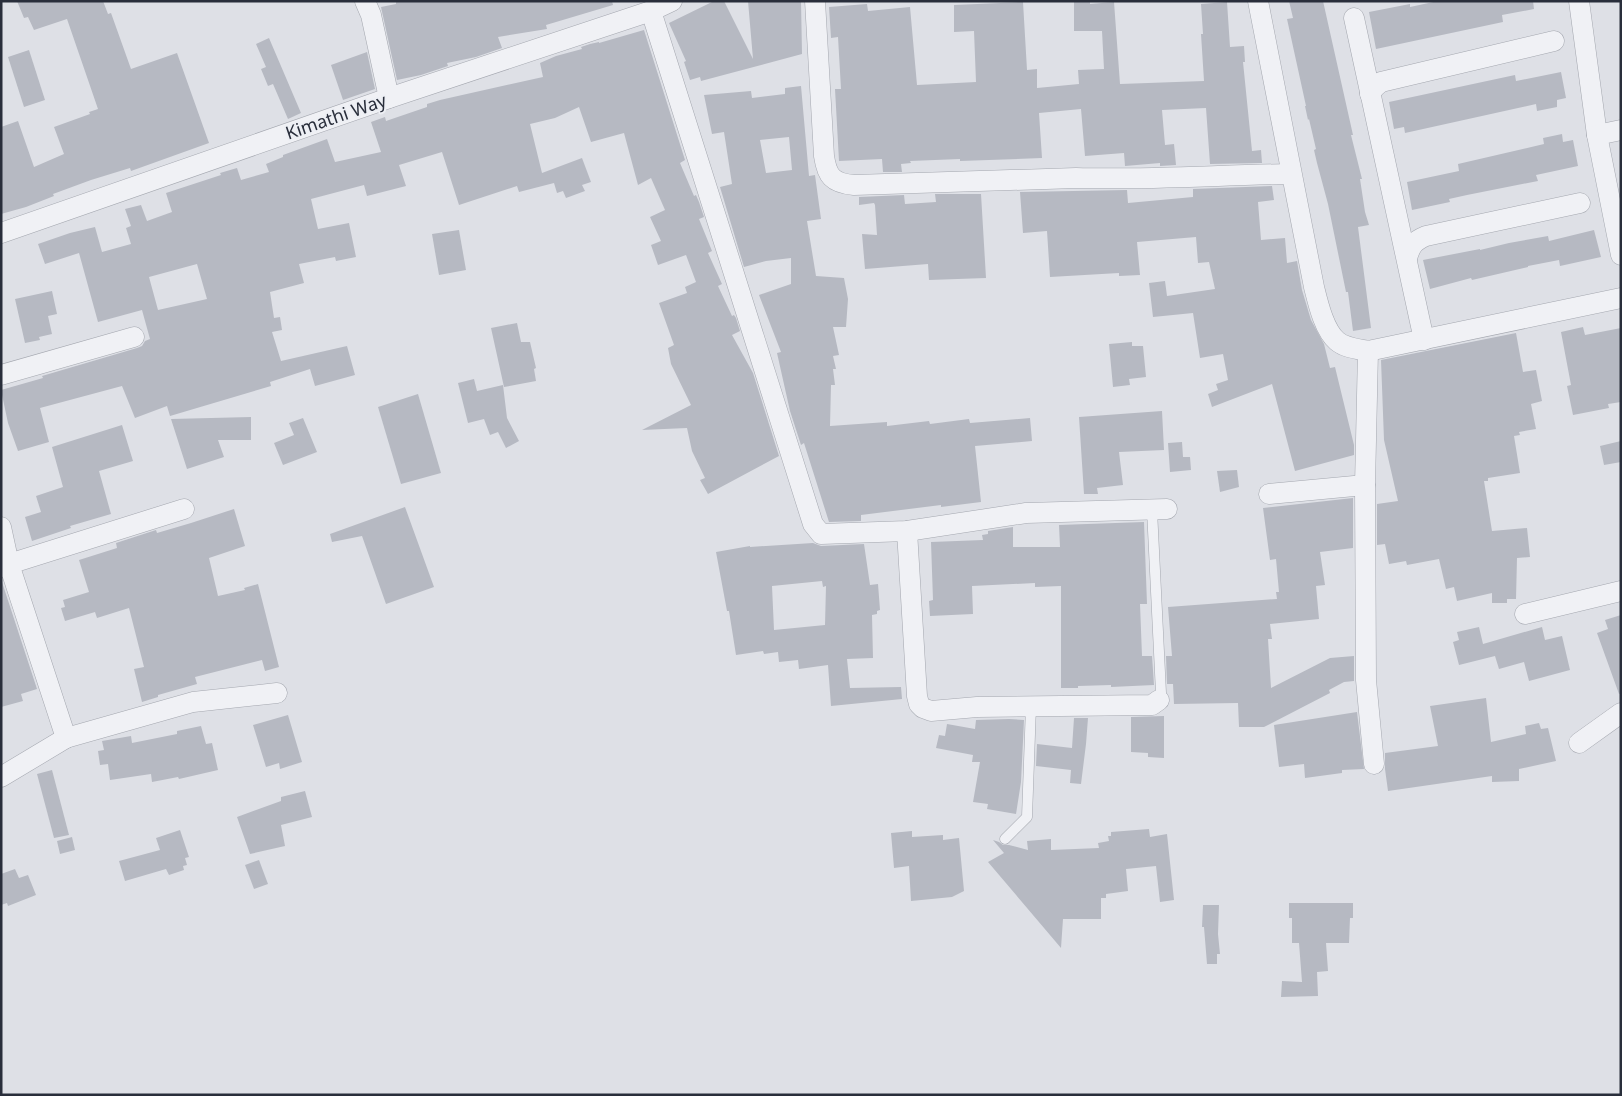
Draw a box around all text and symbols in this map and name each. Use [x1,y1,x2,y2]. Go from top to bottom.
street label: Kimathi Way [282,87,390,145]

